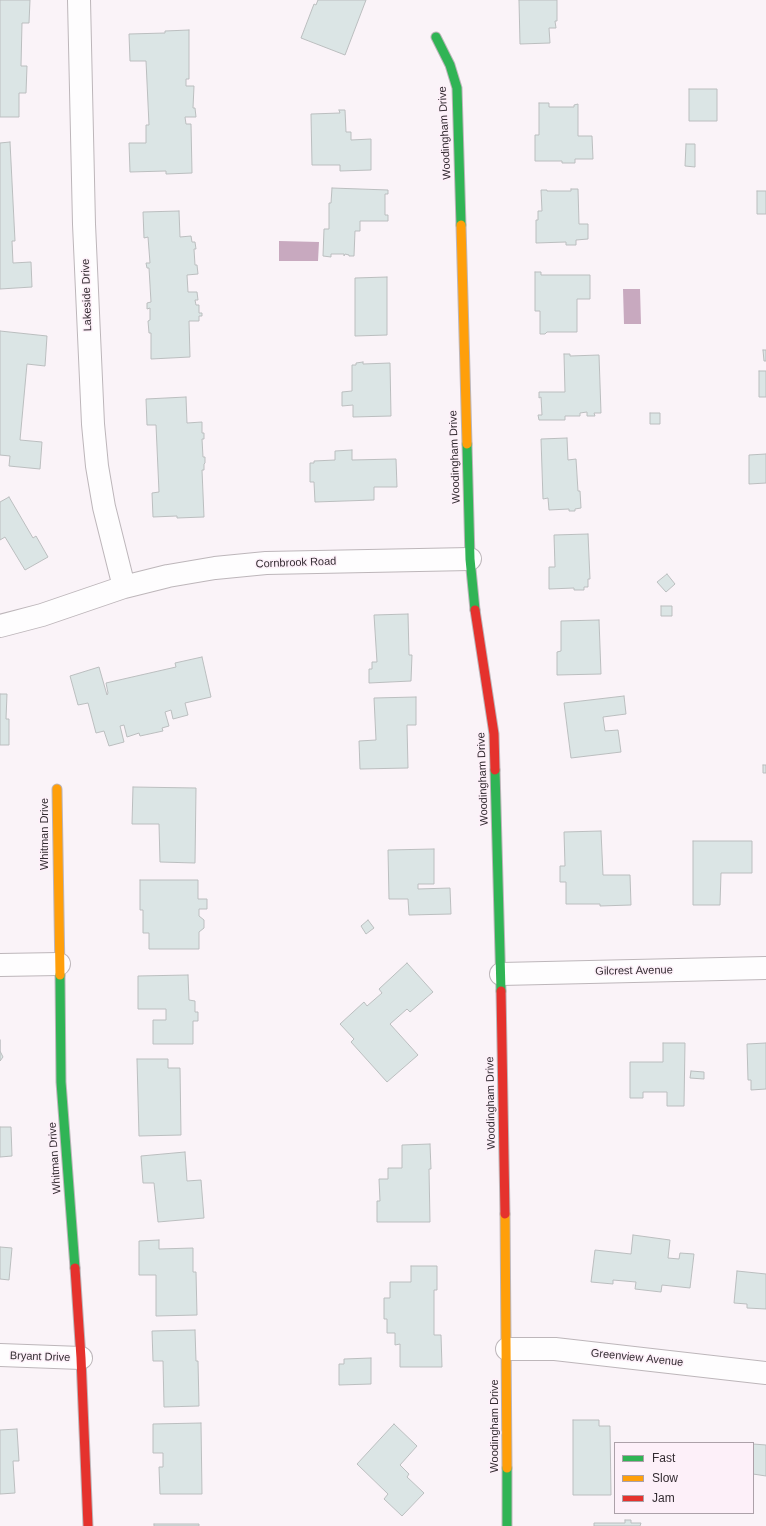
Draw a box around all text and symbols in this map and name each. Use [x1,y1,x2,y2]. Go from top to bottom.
street label: Woodingham Drive [436,86,454,180]
street label: Lakeside Drive [79,258,95,332]
street label: Woodingham Drive [447,410,463,504]
street label: Cornbrook Road [255,555,337,571]
street label: Woodingham Drive [475,732,491,826]
street label: Whitman Drive [38,798,52,870]
street label: Gilcrest Avenue [595,964,673,978]
street label: Woodingham Drive [484,1056,498,1150]
street label: Whitman Drive [46,1122,64,1194]
street label: Greenview Avenue [590,1347,684,1369]
street label: Bryant Drive [10,1349,70,1365]
street label: Woodingham Drive [488,1379,502,1473]
legend [614,1442,754,1514]
text: Fast [652,1451,675,1465]
text: Slow [652,1471,678,1485]
text: Jam [652,1491,675,1505]

